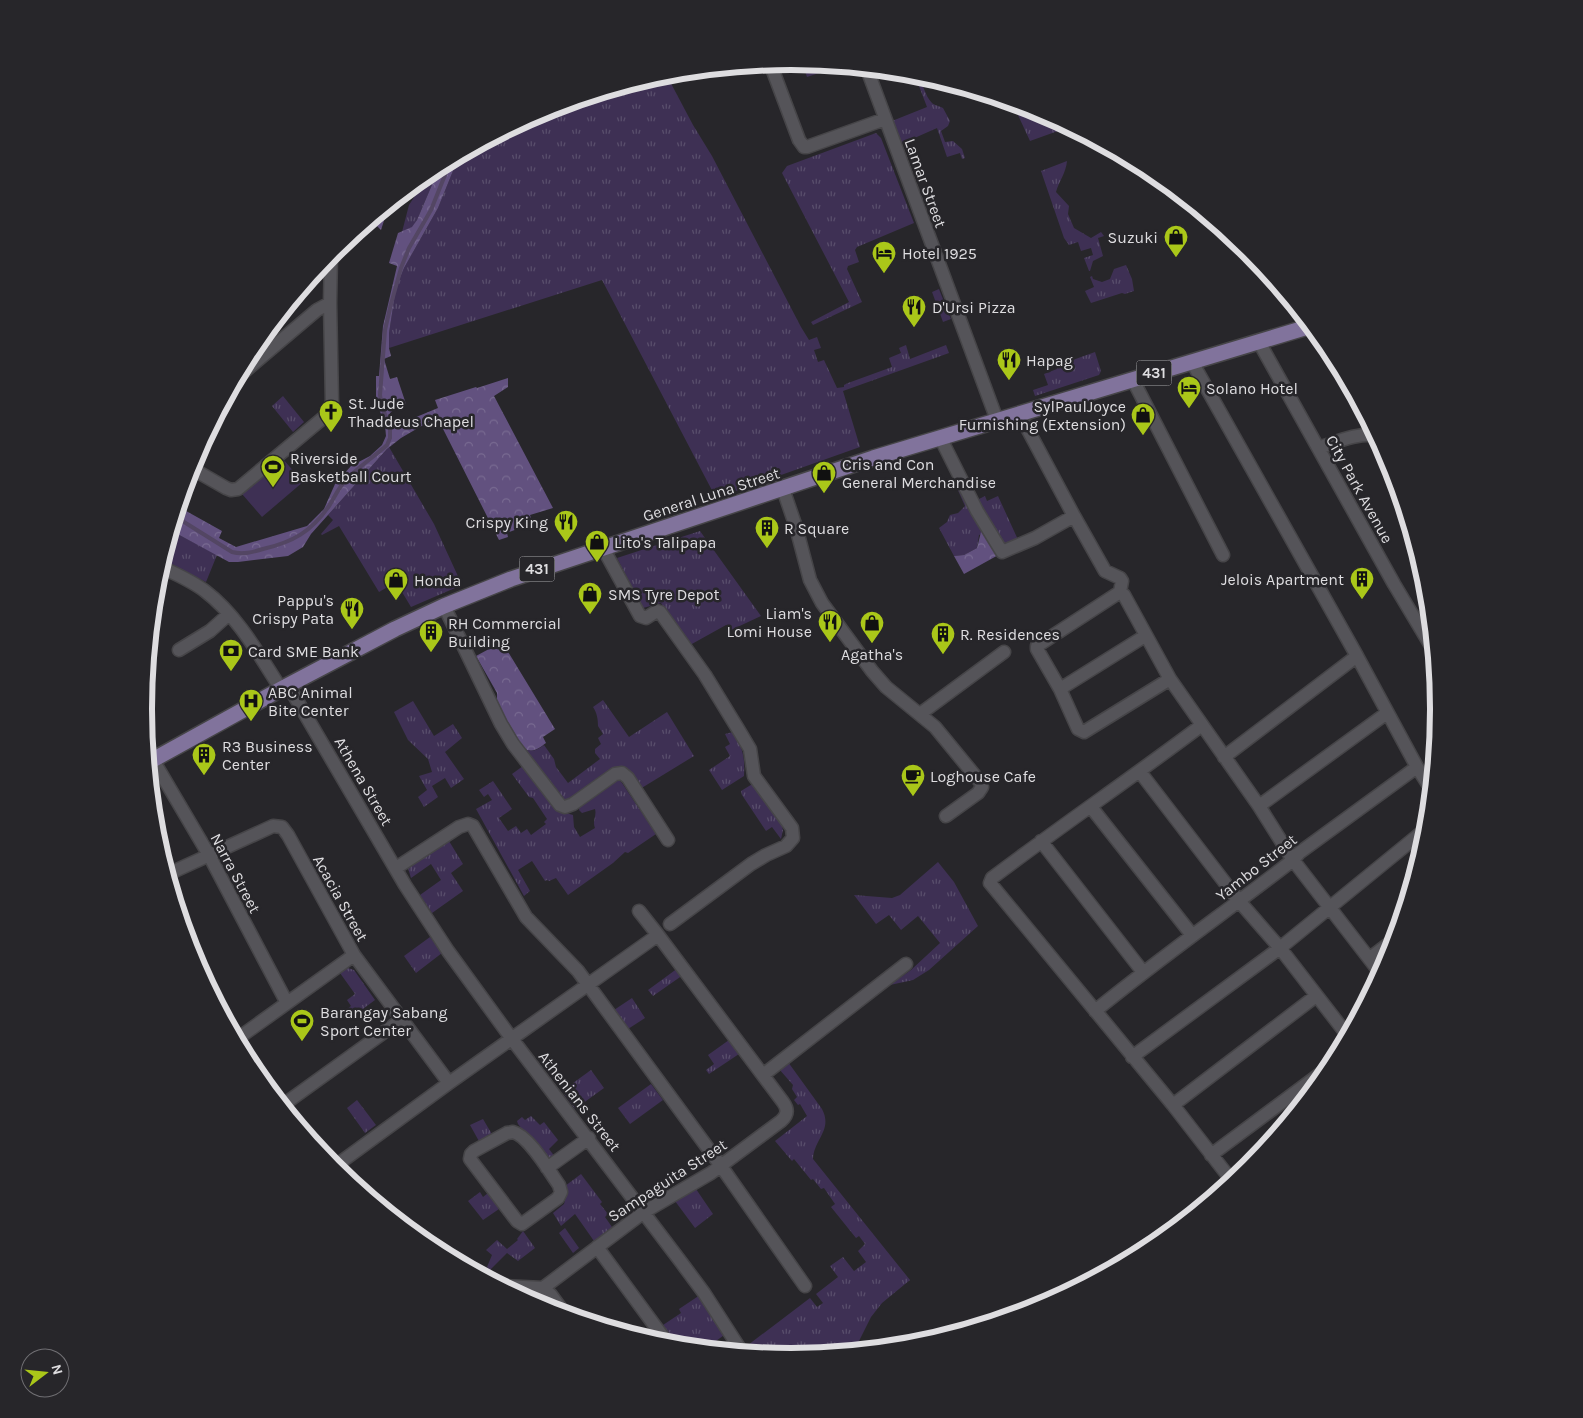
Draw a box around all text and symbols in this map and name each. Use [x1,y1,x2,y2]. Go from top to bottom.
street label: Lamar Street [901,136,950,230]
shop icon: Suzuki [1163,224,1189,258]
place label: Suzuki [1108,228,1158,247]
hotel icon: Hotel 1925 [871,240,897,274]
place label: Hotel 1925 [902,244,977,263]
restaurant icon: D'Ursi Pizza [901,294,927,328]
place label: D'Ursi Pizza [932,298,1016,317]
restaurant icon: Hapag [996,347,1022,381]
place label: Hapag [1026,351,1073,370]
road number: 431 [1136,360,1172,386]
hotel icon: Solano Hotel [1176,375,1202,409]
place label: Solano Hotel [1206,379,1298,398]
place label: St. Jude Thaddeus Chapel [348,394,474,431]
place label: SylPaulJoyce Furnishing (Extension) [959,397,1126,434]
church icon: St. Jude Thaddeus Chapel [318,399,344,433]
shop icon: SylPaulJoyce Furnishing (Extension) [1130,402,1156,436]
street label: City Park Avenue [1322,432,1397,547]
place label: Riverside Basketball Court [290,449,412,486]
sports icon: Riverside Basketball Court [260,454,286,488]
place label: Cris and Con General Merchandise [842,455,996,492]
shop icon: Cris and Con General Merchandise [811,460,837,494]
street label: General Luna Street [640,463,782,526]
restaurant icon: Crispy King [553,509,579,543]
place label: Crispy King [465,513,548,532]
building icon: R Square [754,515,780,549]
place label: R Square [784,519,849,538]
shop icon: Lito's Talipapa [584,529,610,563]
place label: Lito's Talipapa [614,533,716,552]
road number: 431 [520,556,554,582]
building icon: Jelois Apartment [1349,566,1375,600]
shop icon: Honda [383,567,409,601]
place label: Jelois Apartment [1221,570,1344,589]
place label: Honda [414,571,461,590]
shop icon: SMS Tyre Depot [577,581,603,615]
place label: SMS Tyre Depot [608,585,720,604]
place label: Pappu's Crispy Pata [252,591,334,628]
restaurant icon: Pappu's Crispy Pata [339,596,365,630]
place label: Liam's Lomi House [726,604,812,641]
restaurant icon: Liam's Lomi House [817,609,843,643]
shop icon: Agatha's [859,610,885,644]
place label: RH Commercial Building [448,614,561,651]
building icon: RH Commercial Building [418,619,444,653]
building icon: R. Residences [930,621,956,655]
place label: R. Residences [960,625,1060,644]
bank icon: Card SME Bank [218,638,244,672]
place label: Card SME Bank [248,642,359,661]
place label: Agatha's [841,645,903,664]
place label: ABC Animal Bite Center [268,683,353,720]
hospital icon: ABC Animal Bite Center [238,688,264,722]
street label: Athena Street [331,734,397,829]
place label: R3 Business Center [222,737,313,774]
building icon: R3 Business Center [191,742,217,776]
cafe icon: Loghouse Cafe [900,763,926,797]
place label: Loghouse Cafe [930,767,1036,786]
street label: Narra Street [207,830,265,916]
street label: Yambo Street [1212,830,1301,905]
street label: Acacia Street [309,852,372,945]
place label: Barangay Sabang Sport Center [320,1003,448,1040]
sports icon: Barangay Sabang Sport Center [289,1008,315,1042]
street label: Athenians Street [535,1047,625,1155]
street label: Sampaguita Street [604,1135,730,1226]
north arrow [20,1348,70,1398]
text: N [47,1362,67,1377]

